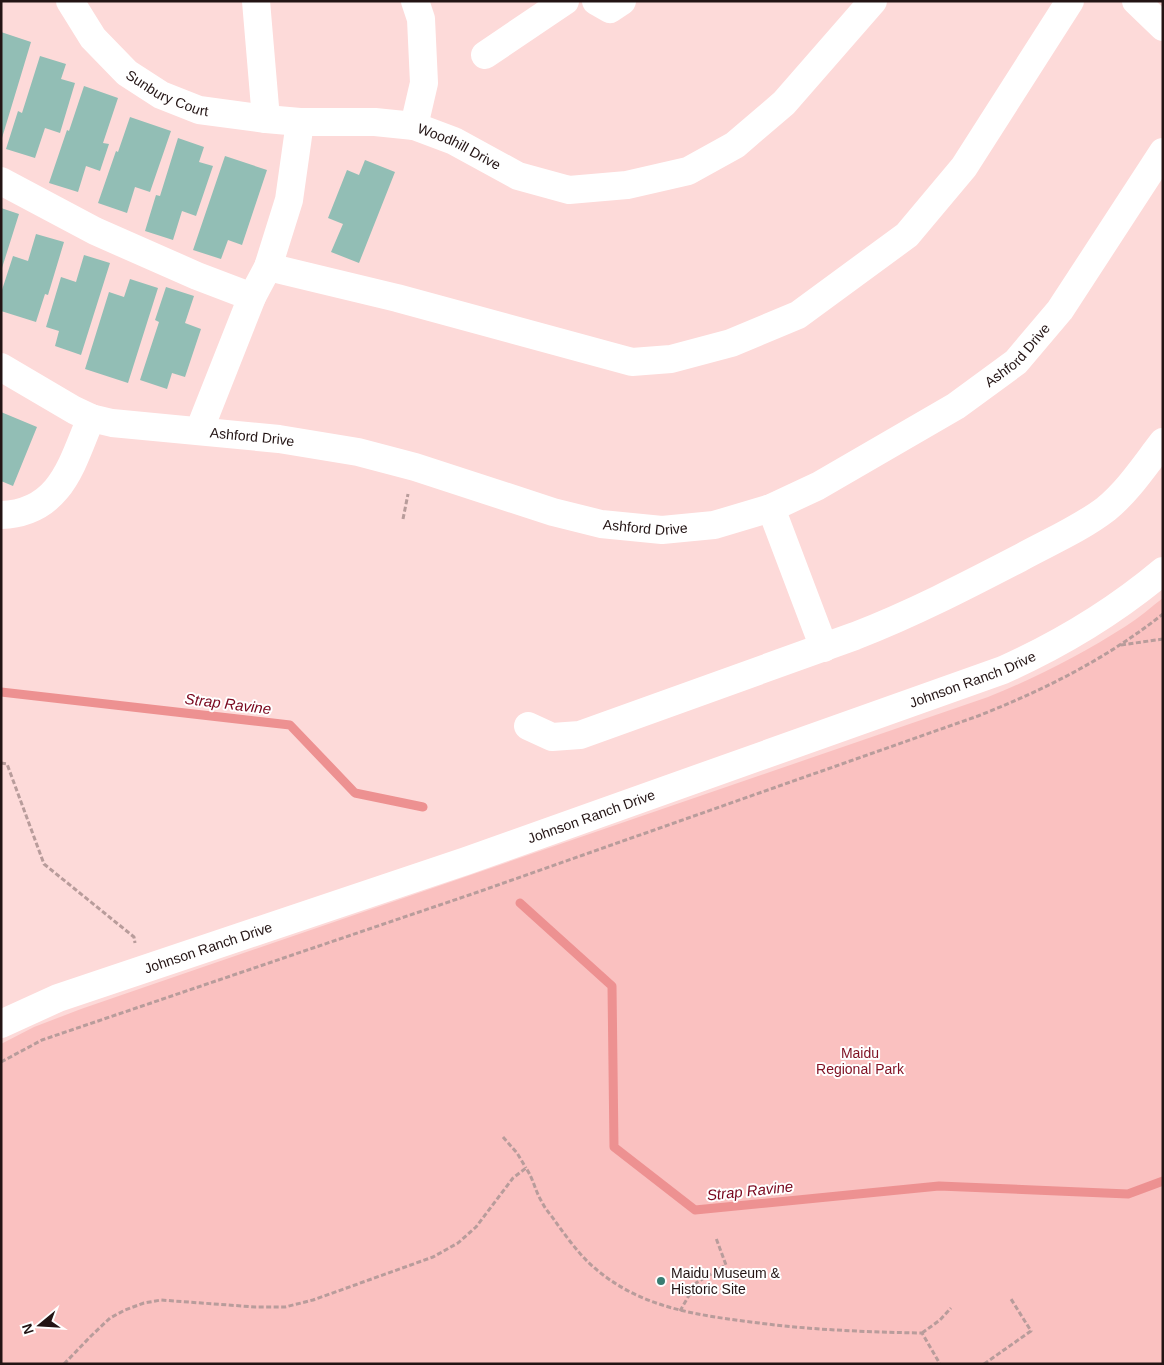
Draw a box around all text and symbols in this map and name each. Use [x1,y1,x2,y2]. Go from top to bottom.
street label: Sunbury Court [123,67,210,119]
street label: Woodhill Drive [416,120,504,173]
street label: Ashford Drive [982,320,1053,390]
street label: Ashford Drive [209,424,296,449]
street label: Ashford Drive [602,516,689,538]
street label: Johnson Ranch Drive [907,648,1038,711]
water label: Strap Ravine [184,690,272,717]
street label: Johnson Ranch Drive [525,786,657,846]
street label: Johnson Ranch Drive [142,919,274,977]
park label: Maidu Regional Park [816,1045,905,1077]
water label: Strap Ravine [706,1178,794,1203]
place label: Maidu Museum & Historic Site [671,1265,781,1297]
marker: Maidu Museum & Historic Site [655,1275,667,1287]
north arrow [15,1300,65,1350]
text: N [18,1322,37,1336]

